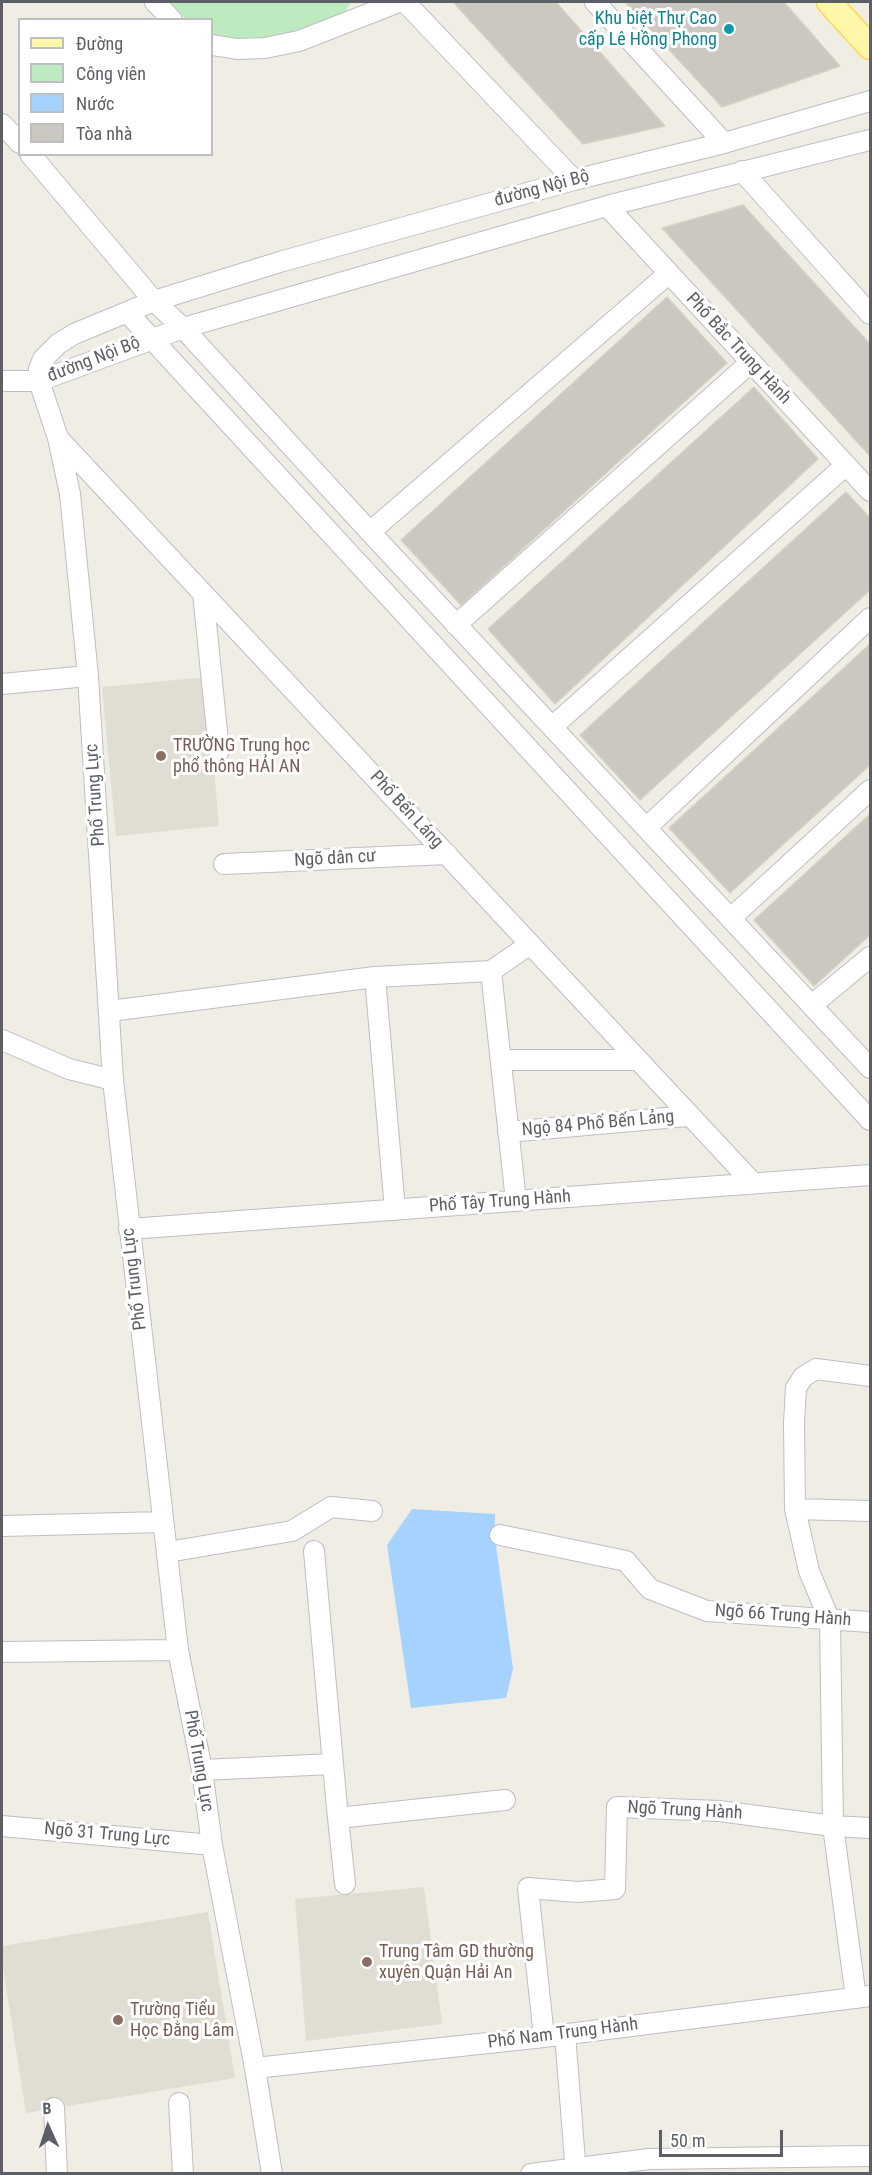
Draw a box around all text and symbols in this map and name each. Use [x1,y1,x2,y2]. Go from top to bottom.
place label: Khu biệt Thự Cao cấp Lê Hồng Phong [579,8,717,50]
legend [18,18,213,156]
marker: Khu biệt Thự Cao cấp Lê Hồng Phong [722,22,736,36]
text: Đường [76,33,123,54]
text: Công viên [76,63,146,84]
text: Nước [76,93,114,114]
text: Tòa nhà [76,123,132,144]
street label: đường Nội Bộ [492,166,592,212]
street label: Phố Bắc Trung Hành [681,289,795,409]
street label: đường Nội Bộ [45,332,143,388]
place label: TRƯỜNG Trung học phổ thông HẢI AN [173,735,310,777]
street label: Phố Trung Lực [82,743,110,847]
marker: TRƯỜNG Trung học phổ thông HẢI AN [154,749,168,763]
street label: Phố Bến Láng [365,767,447,853]
street label: Ngõ dân cư [294,846,376,872]
street label: Ngộ 84 Phố Bến Lảng [521,1107,675,1141]
street label: Phố Tây Trung Hành [428,1186,572,1218]
street label: Phố Trung Lực [118,1227,152,1331]
street label: Ngõ 66 Trung Hành [714,1600,852,1632]
street label: Phố Trung Lực [178,1708,218,1814]
street label: Ngõ Trung Hành [627,1797,743,1825]
street label: Ngõ 31 Trung Lực [43,1819,171,1851]
place label: Trung Tâm GD thường xuyên Quận Hải An [379,1941,534,1984]
marker: Trung Tâm GD thường xuyên Quận Hải An [360,1955,374,1969]
place label: Trường Tiểu Học Đằng Lâm [130,1999,234,2042]
marker: Trường Tiểu Học Đằng Lâm [111,2013,125,2027]
street label: Phố Nam Trung Hành [487,2014,639,2054]
north arrow [18,2097,78,2157]
text: B [42,2099,52,2118]
scale bar [662,2118,786,2156]
text: 50 m [670,2130,705,2151]

